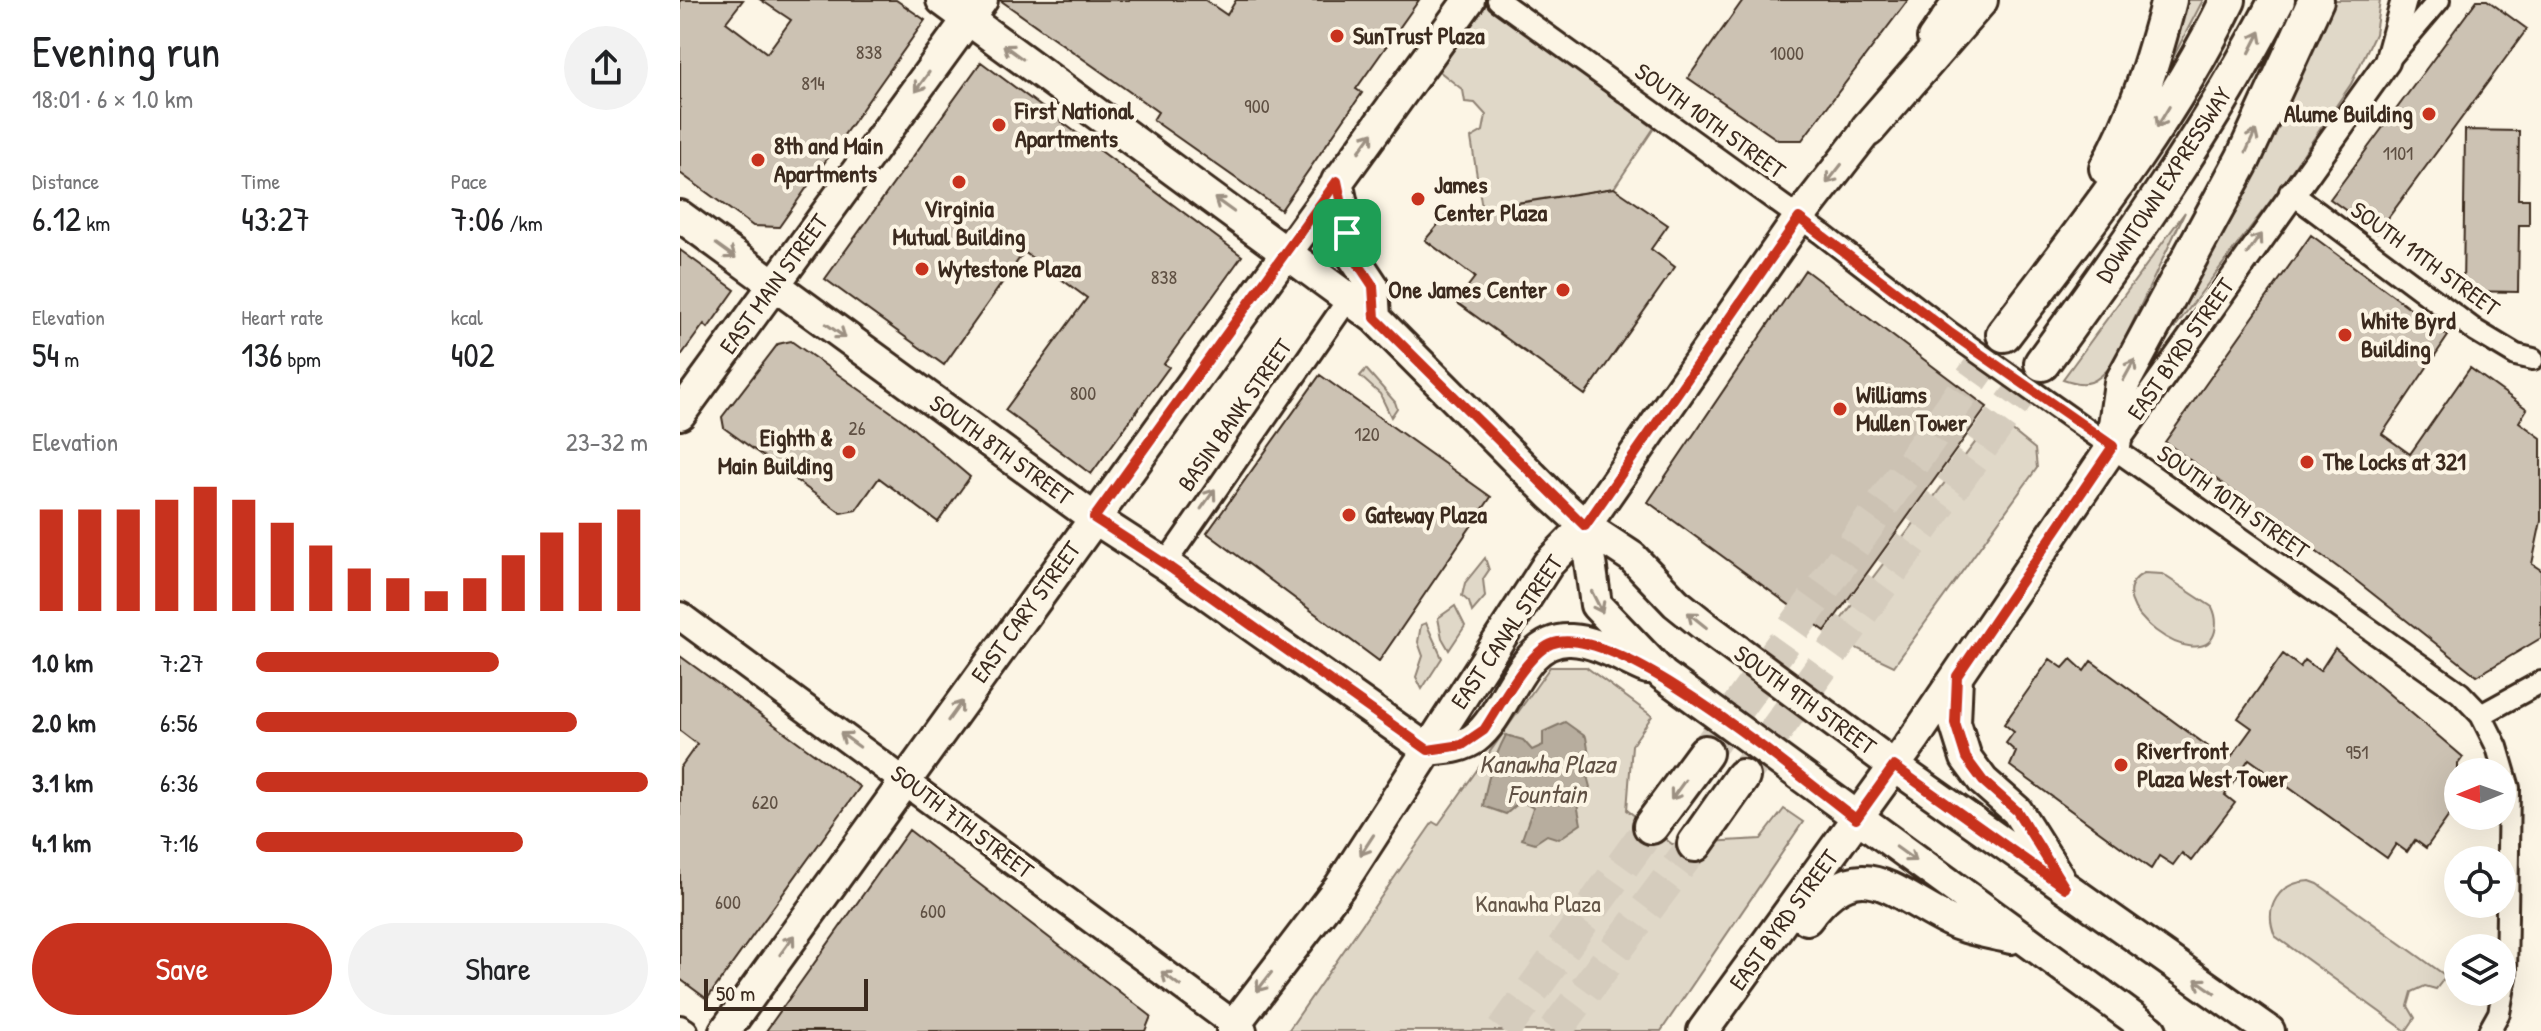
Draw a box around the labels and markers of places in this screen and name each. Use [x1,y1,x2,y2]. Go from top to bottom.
place label: SunTrust Plaza [1353,19,1485,51]
marker: SunTrust Plaza [1328,27,1346,45]
place label: First National Apartments [1014,94,1134,155]
place label: Alume Building [2284,97,2413,130]
marker: Alume Building [2420,105,2438,123]
marker: First National Apartments [990,116,1008,134]
place label: 8th and Main Apartments [774,129,883,190]
marker: 8th and Main Apartments [749,151,767,169]
place label: James Center Plaza [1434,168,1548,228]
marker: Virginia Mutual Building [950,173,968,191]
marker: James Center Plaza [1409,190,1427,208]
place label: Virginia Mutual Building [893,192,1026,253]
pin [1313,199,1381,267]
place label: Wytestone Plaza [938,252,1081,285]
marker: Wytestone Plaza [913,260,931,278]
place label: One James Center [1388,273,1548,305]
marker: One James Center [1554,281,1572,299]
place label: White Byrd Building [2361,304,2456,365]
marker: White Byrd Building [2336,326,2354,344]
place label: Williams Mullen Tower [1856,378,1968,438]
marker: Williams Mullen Tower [1831,400,1849,418]
place label: Eighth & Main Building [718,421,833,482]
marker: Eighth & Main Building [840,443,858,461]
place label: The Locks at 321 [2322,445,2466,477]
marker: The Locks at 321 [2298,453,2316,471]
place label: Gateway Plaza [1365,498,1488,531]
marker: Gateway Plaza [1340,506,1358,524]
place label: Riverfront Plaza West Tower [2137,734,2288,794]
marker: Riverfront Plaza West Tower [2112,756,2130,774]

